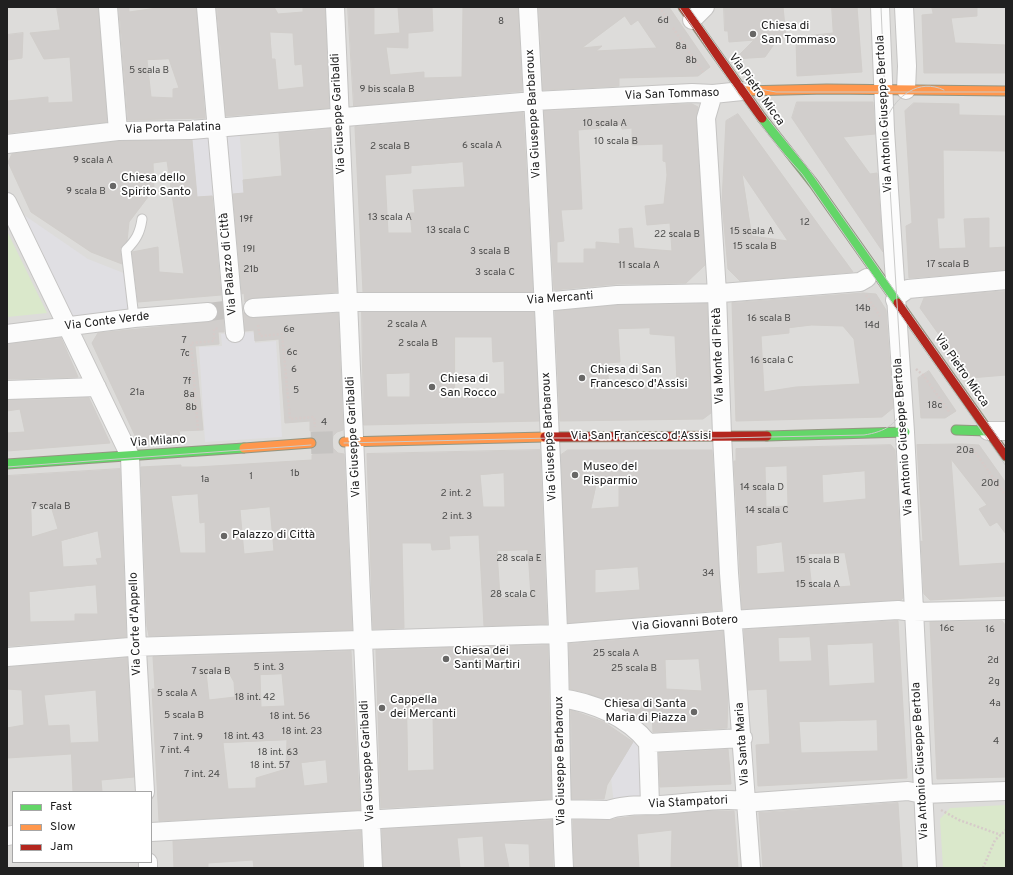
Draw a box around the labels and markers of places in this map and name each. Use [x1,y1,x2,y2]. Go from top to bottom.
place label: Chiesa di San Tommaso [761,20,836,48]
marker: Chiesa di San Tommaso [748,29,758,39]
place label: Chiesa dello Spirito Santo [121,172,191,200]
marker: Chiesa dello Spirito Santo [108,181,118,191]
place label: Chiesa di San Francesco d'Assisi [590,364,688,392]
place label: Chiesa di San Rocco [440,373,497,401]
marker: Chiesa di San Francesco d'Assisi [577,373,587,383]
marker: Chiesa di San Rocco [427,382,437,392]
place label: Museo del Risparmio [583,461,638,489]
marker: Museo del Risparmio [570,470,580,480]
place label: Palazzo di Città [232,529,315,543]
marker: Palazzo di Città [219,531,229,541]
place label: Chiesa dei Santi Martiri [454,645,520,673]
marker: Chiesa dei Santi Martiri [441,654,451,664]
place label: Cappella dei Mercanti [390,694,456,722]
place label: Chiesa di Santa Maria di Piazza [604,698,686,726]
marker: Cappella dei Mercanti [377,703,387,713]
marker: Chiesa di Santa Maria di Piazza [689,707,699,717]

